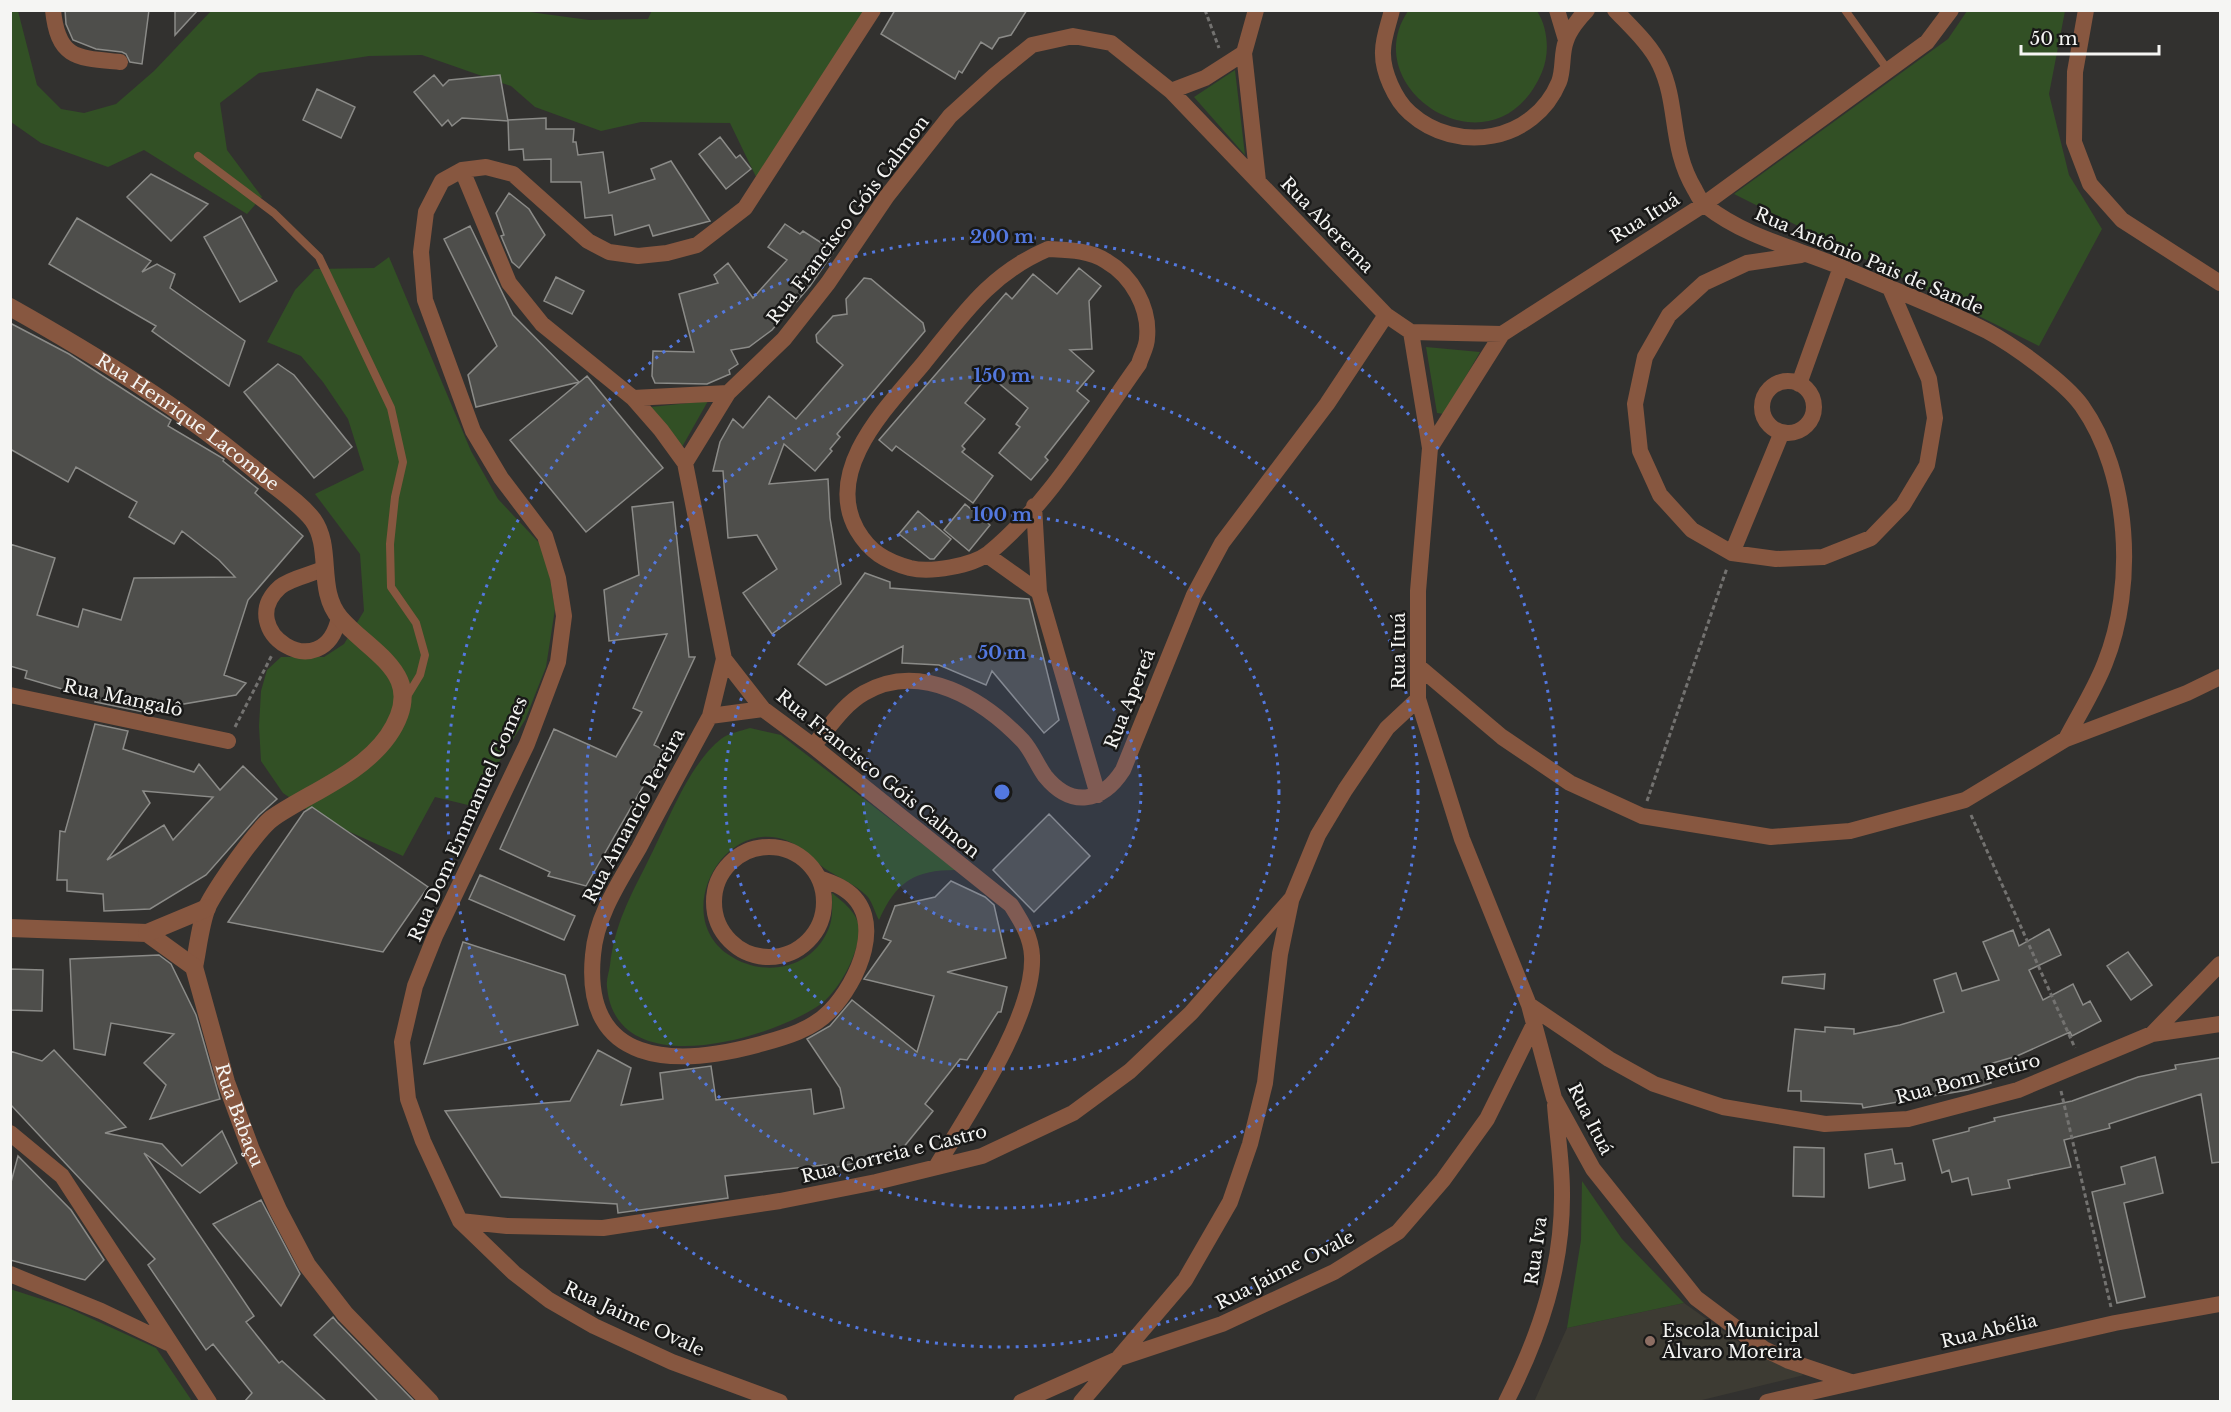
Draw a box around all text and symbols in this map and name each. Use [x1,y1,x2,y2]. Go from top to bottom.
scale bar [2021,18,2159,56]
text: 50 m [2030,28,2078,50]
street label: Rua Francisco Góis Calmon [762,111,934,329]
street label: Rua Aberema [1276,173,1378,277]
street label: Rua Ituá [1606,188,1684,248]
street label: Rua Antônio Pais de Sande [1751,203,1987,319]
text: 200 m [970,226,1034,248]
street label: Rua Henrique Lacombe [92,349,283,496]
text: 150 m [974,365,1031,387]
text: 100 m [972,504,1032,526]
street label: Rua Ituá [1388,612,1410,690]
text: 50 m [978,642,1027,664]
street label: Rua Apereá [1100,646,1160,752]
street label: Rua Mangalô [61,675,185,721]
street label: Rua Francisco Góis Calmon [772,685,984,863]
street label: Rua Dom Emmanuel Gomes [404,693,532,945]
street label: Rua Amancio Pereira [579,725,689,907]
centre of rings [992,782,1012,802]
street label: Rua Bom Retiro [1893,1049,2043,1109]
street label: Rua Babaçu [210,1061,268,1170]
street label: Rua Ituá [1563,1080,1617,1158]
street label: Rua Correia e Castro [799,1120,989,1188]
street label: Rua Iva [1520,1215,1552,1287]
street label: Rua Jaime Ovale [1212,1226,1358,1314]
street label: Rua Jaime Ovale [560,1277,708,1361]
street label: Rua Abélia [1939,1309,2039,1353]
place label: Escola Municipal Álvaro Moreira [1661,1320,1819,1363]
marker: Escola Municipal Álvaro Moreira [1643,1334,1657,1348]

